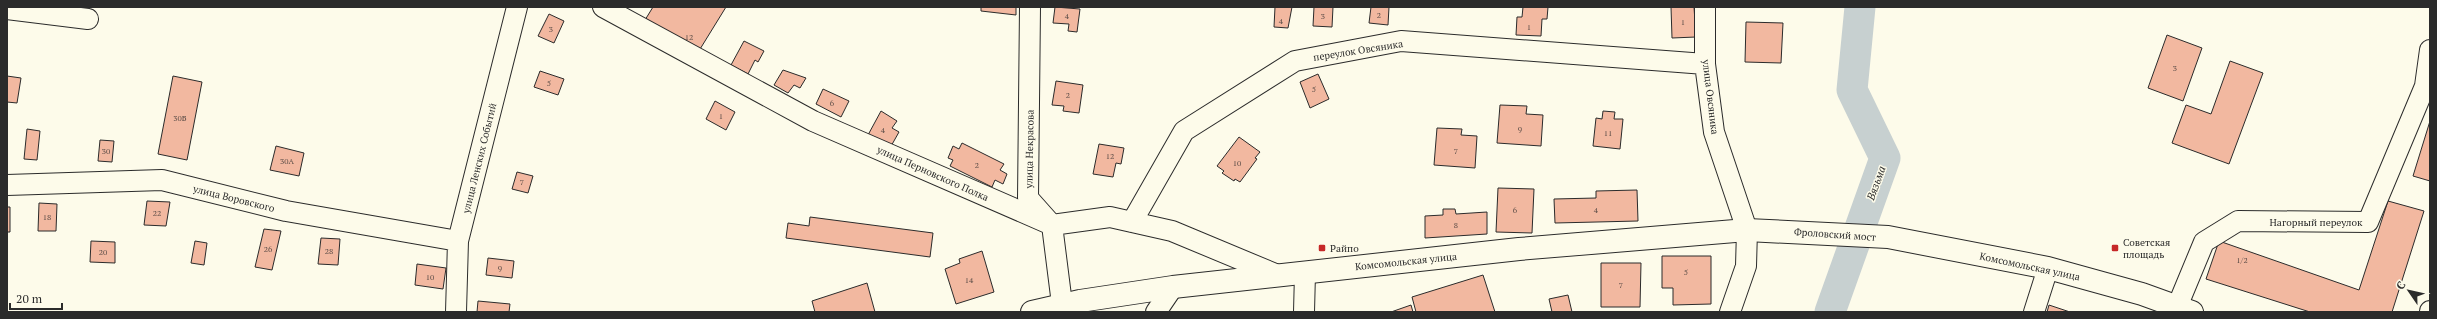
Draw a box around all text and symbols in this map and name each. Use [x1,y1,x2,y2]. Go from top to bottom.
house number: 2 [1377,10,1381,20]
house number: 4 [1065,11,1070,21]
house number: 3 [1321,11,1325,21]
house number: 4 [1279,16,1284,26]
house number: 1 [1681,17,1685,27]
house number: 1 [1527,22,1531,32]
house number: 3 [549,24,553,34]
house number: 12 [685,32,693,42]
street label: переулок Овсяника [1312,37,1404,64]
street label: улица Овсяника [1699,58,1722,135]
house number: 3 [2173,63,2177,73]
house number: 5 [547,78,551,88]
house number: 5 [1312,84,1316,94]
house number: 2 [1066,90,1070,100]
house number: 6 [830,98,835,108]
street label: улица Ленских Событий [459,102,499,216]
street label: улица Некрасова [1022,110,1037,189]
house number: 1 [719,111,723,121]
house number: 30Б [173,113,187,123]
house number: 9 [1518,124,1522,134]
house number: 4 [881,125,886,135]
house number: 11 [1604,128,1612,138]
street label: улица Перновского Полка [874,143,991,204]
house number: 30 [102,146,110,156]
house number: 7 [1454,146,1458,156]
house number: 12 [1106,151,1114,161]
house number: 30А [280,156,295,166]
house number: 10 [1233,158,1241,168]
house number: 2 [975,160,979,170]
water label: Вязьма [1863,164,1889,203]
house number: 7 [520,177,524,187]
street label: улица Воровского [191,182,276,215]
house number: 6 [1513,205,1518,215]
house number: 4 [1594,205,1599,215]
house number: 22 [153,208,161,218]
house number: 18 [43,212,51,222]
street label: Нагорный переулок [2270,216,2363,229]
house number: 8 [1454,220,1458,230]
street label: Фроловский мост [1794,225,1876,244]
place label: Советская площадь [2123,236,2170,261]
place label: Райпо [1330,242,1359,255]
marker: Райпо [1317,243,1327,253]
marker: Советская площадь [2110,243,2120,253]
house number: 26 [264,244,273,254]
house number: 28 [325,246,333,256]
house number: 20 [99,247,107,257]
street label: Комсомольская улица [1978,249,2081,283]
street label: Комсомольская улица [1354,250,1458,273]
house number: 1/2 [2236,255,2248,265]
house number: 9 [498,263,502,273]
house number: 5 [1684,267,1688,277]
north arrow [2389,271,2429,311]
house number: 10 [426,272,434,282]
house number: 14 [965,275,974,285]
text: С [2393,279,2409,292]
house number: 7 [1619,280,1623,290]
scale bar [10,285,62,311]
text: 20 m [16,291,43,306]

